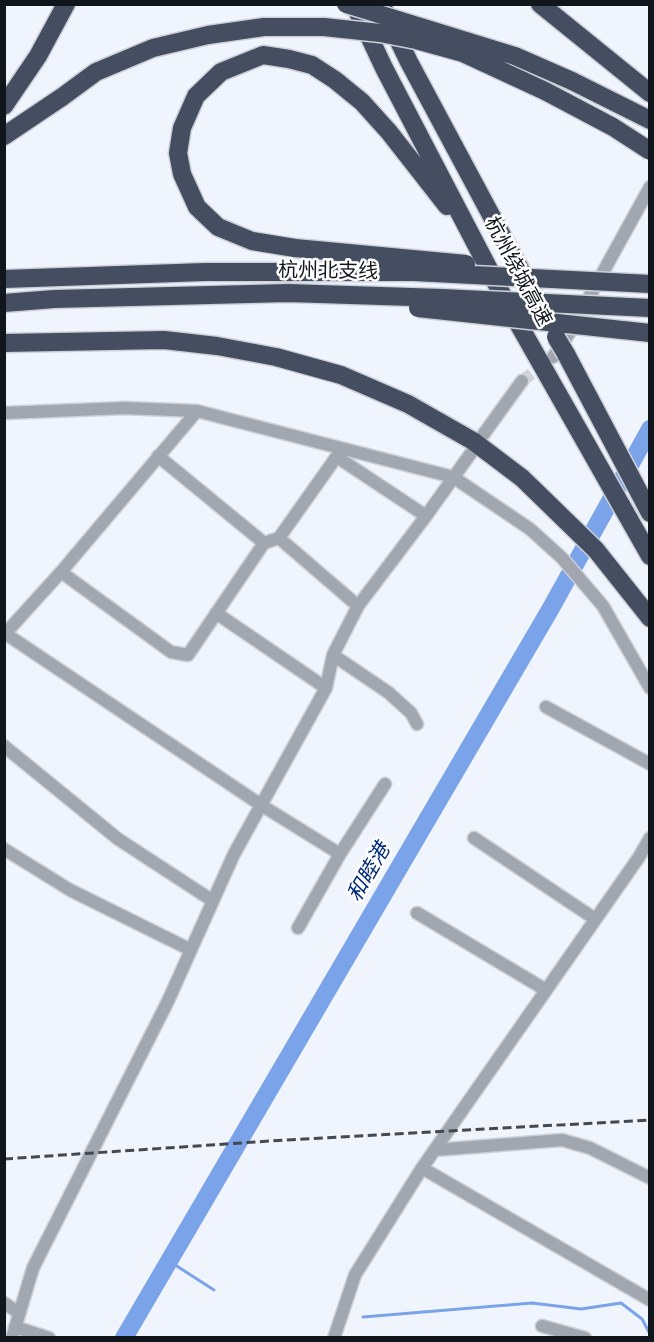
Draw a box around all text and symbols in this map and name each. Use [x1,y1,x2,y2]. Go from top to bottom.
street label: 杭州绕城高速 [478,213,556,331]
street label: 杭州北支线 [278,259,378,285]
water label: 和睦港 [343,839,397,907]

